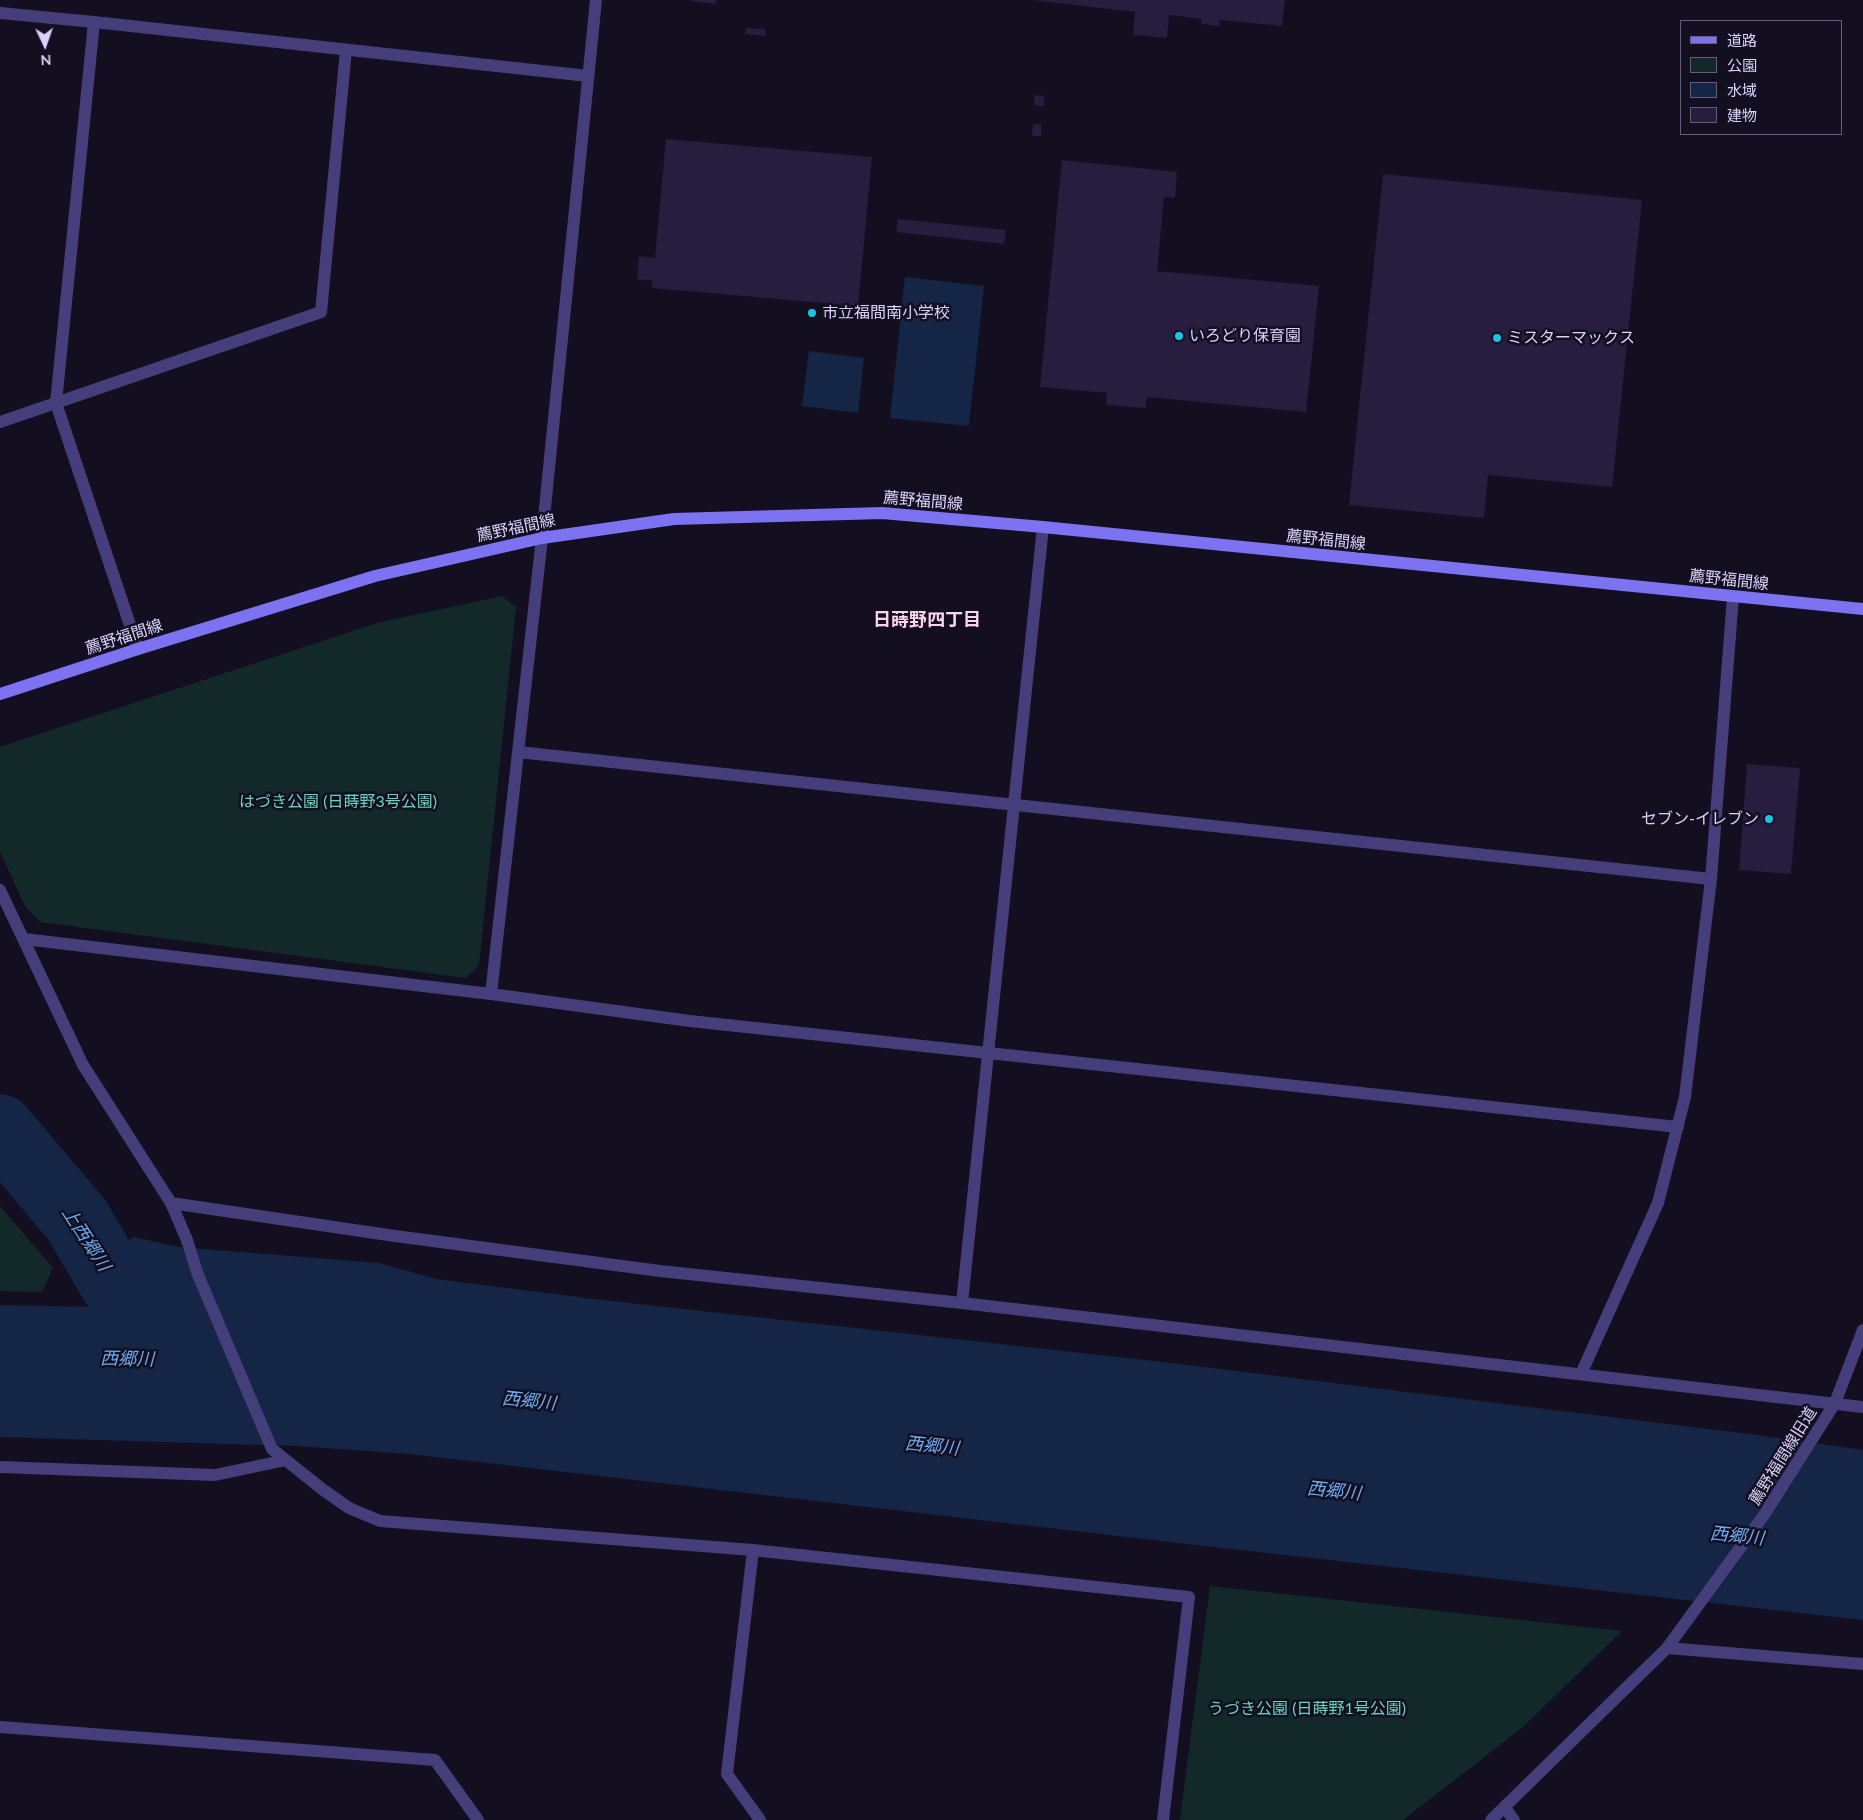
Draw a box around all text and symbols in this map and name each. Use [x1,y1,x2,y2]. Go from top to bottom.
north arrow [20,20,70,70]
legend [1680,20,1843,135]
text: 道路 [1727,31,1757,49]
text: N [40,52,52,69]
text: 公園 [1727,56,1757,74]
text: 水域 [1727,81,1757,99]
text: 建物 [1727,106,1757,124]
place label: 市立福間南小学校 [822,303,950,323]
marker: 市立福間南小学校 [806,307,818,319]
place label: いろどり保育園 [1189,326,1301,346]
place label: ミスターマックス [1507,328,1635,348]
marker: いろどり保育園 [1173,330,1185,342]
marker: ミスターマックス [1491,332,1503,344]
street label: 薦野福間線 [882,488,964,514]
street label: 薦野福間線 [475,510,557,546]
street label: 薦野福間線 [1285,526,1367,554]
street label: 薦野福間線 [1688,566,1770,594]
district label: 日蒔野四丁目 [873,609,981,631]
street label: 薦野福間線 [83,616,165,658]
park label: はづき公園 (日蒔野3号公園) [239,792,437,812]
place label: セブン-イレブン [1641,809,1759,829]
marker: セブン-イレブン [1763,813,1775,825]
water label: 上西郷川 [57,1203,115,1275]
water label: 西郷川 [100,1348,154,1370]
water label: 西郷川 [501,1387,557,1415]
street label: 薦野福間線旧道 [1745,1403,1821,1509]
water label: 西郷川 [904,1432,960,1460]
water label: 西郷川 [1306,1477,1362,1505]
water label: 西郷川 [1709,1522,1765,1550]
park label: うづき公園 (日蒔野1号公園) [1208,1699,1406,1719]

